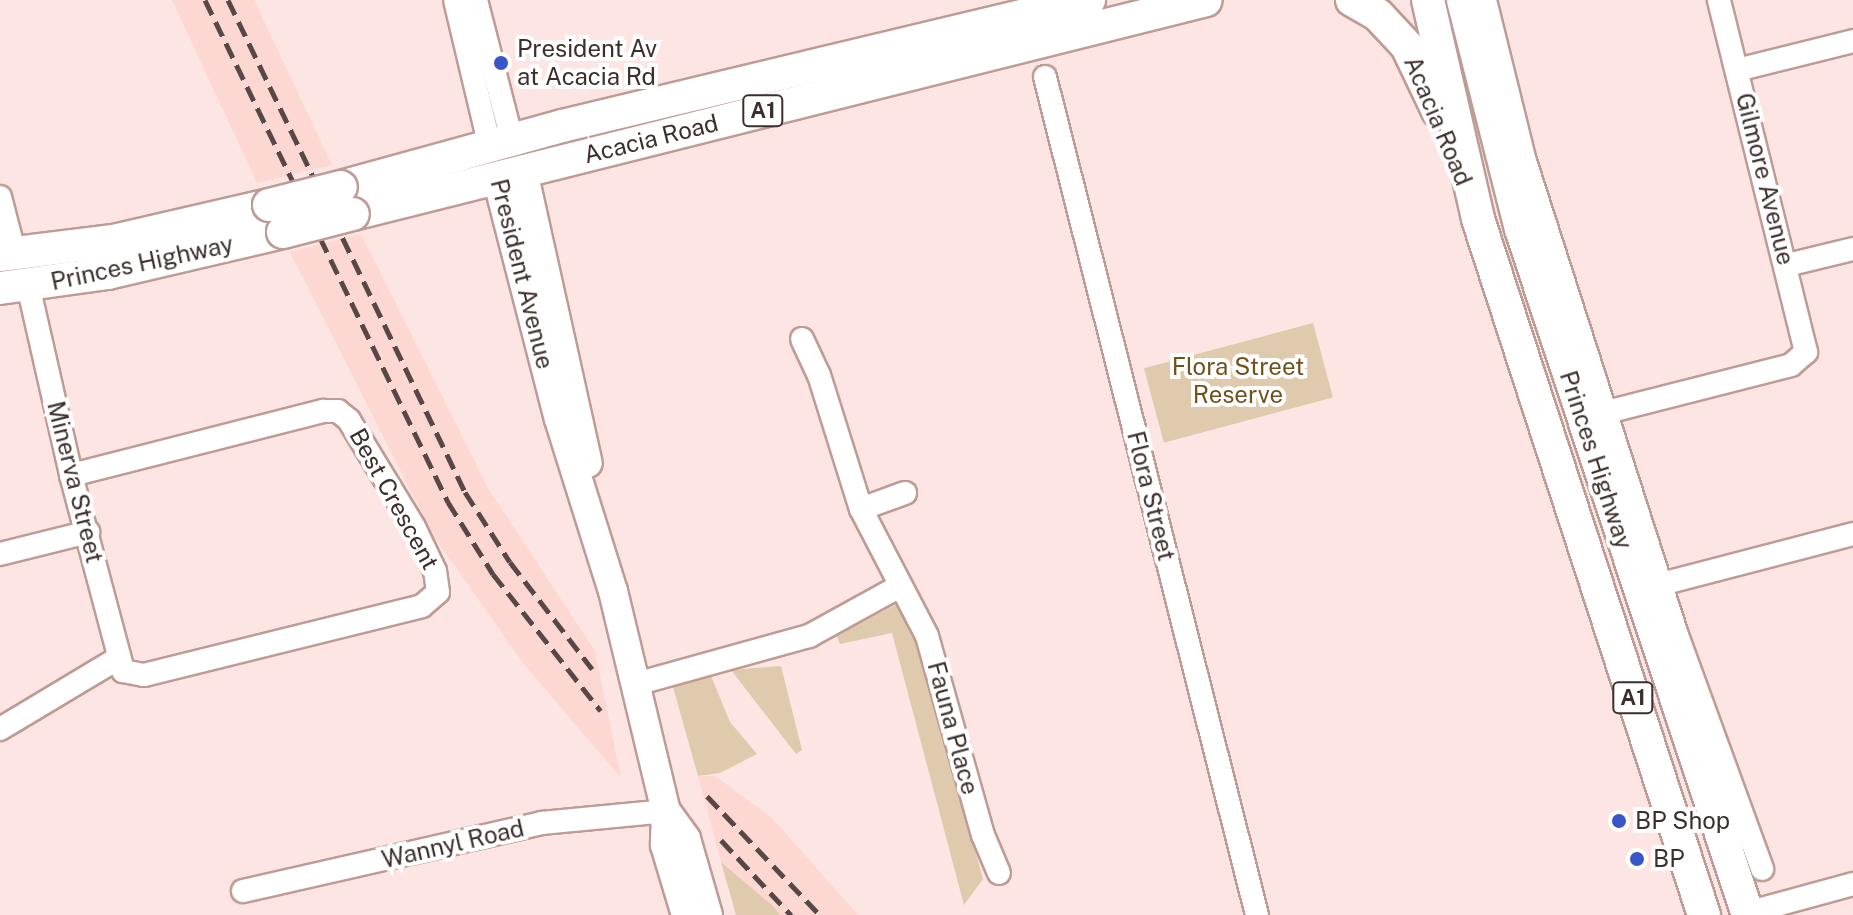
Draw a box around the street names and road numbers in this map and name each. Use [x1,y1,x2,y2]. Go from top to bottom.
street label: Acacia Road [1398,52,1478,190]
street label: Gilmore Avenue [1730,90,1800,268]
road number: A1 [741,93,785,129]
street label: Acacia Road [581,108,721,170]
street label: President Avenue [484,176,560,372]
street label: Princes Highway [48,230,236,296]
street label: Princes Highway [1554,367,1638,553]
street label: Minerva Street [41,398,109,566]
street label: Best Crescent [343,423,445,575]
street label: Flora Street [1121,428,1181,564]
street label: Fauna Place [921,658,985,798]
road number: A1 [1611,680,1655,716]
street label: Wannyl Road [379,814,527,874]

